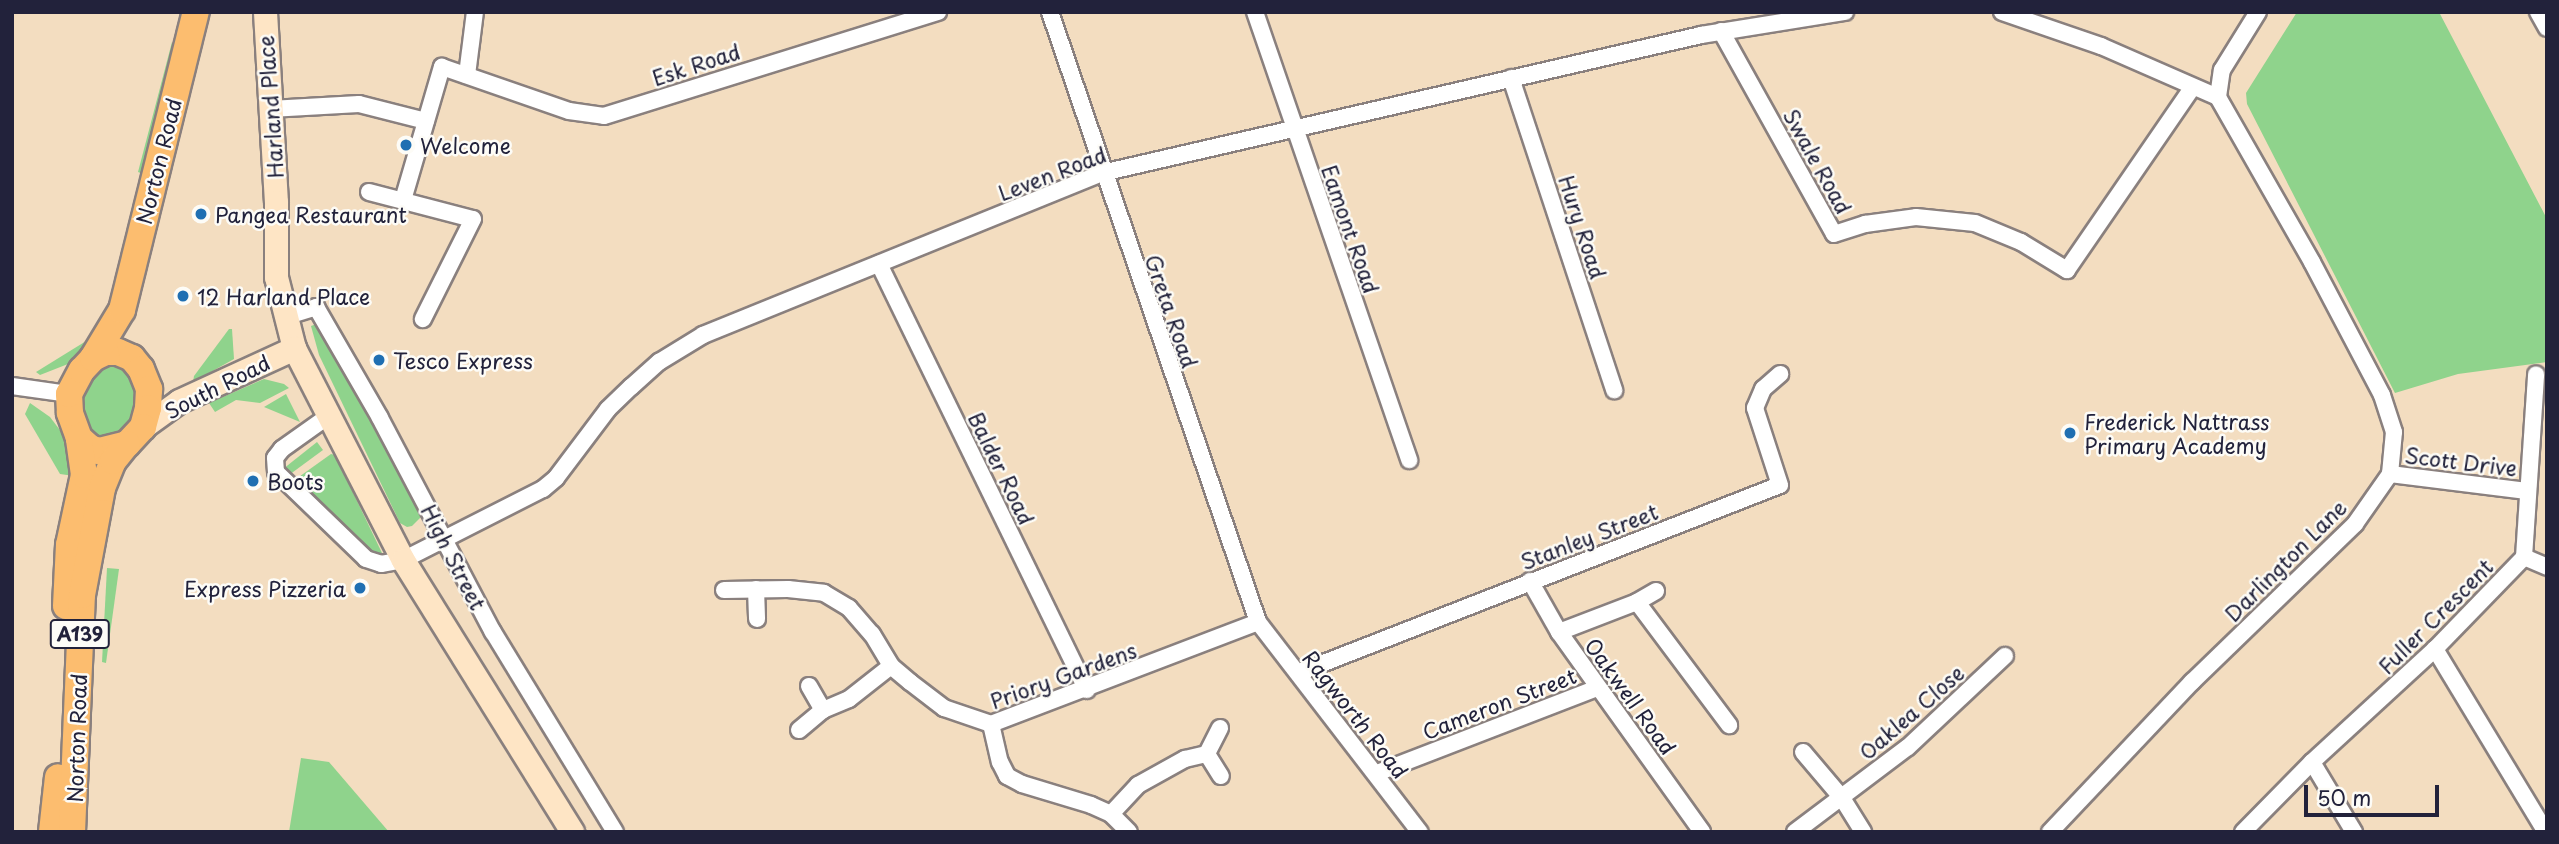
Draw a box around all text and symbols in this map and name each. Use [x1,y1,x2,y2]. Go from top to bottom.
street label: Harland Place [252,35,288,179]
street label: Esk Road [648,38,744,90]
street label: Norton Road [130,96,186,226]
street label: Swale Road [1778,103,1858,219]
place label: Welcome [420,132,511,158]
marker: Welcome [398,137,414,153]
street label: Leven Road [994,141,1110,205]
street label: Eamont Road [1317,161,1385,297]
street label: Hury Road [1554,172,1612,282]
place label: Pangea Restaurant [215,201,409,227]
marker: Pangea Restaurant [193,206,209,222]
street label: Greta Road [1141,251,1203,371]
place label: 12 Harland Place [197,283,371,309]
marker: 12 Harland Place [175,288,191,304]
place label: Tesco Express [393,347,533,373]
street label: South Road [160,349,274,423]
marker: Tesco Express [371,352,387,368]
street label: Balder Road [964,407,1040,529]
place label: Frederick Nattrass Primary Academy [2084,408,2271,458]
marker: Frederick Nattrass Primary Academy [2062,425,2078,441]
street label: Scott Drive [2403,442,2519,480]
place label: Boots [267,468,323,494]
marker: Boots [245,473,261,489]
street label: Darlington Lane [2218,493,2352,627]
street label: Stanley Street [1516,498,1662,574]
street label: High Street [416,499,492,615]
street label: Fuller Crescent [2372,553,2498,679]
place label: Express Pizzeria [184,575,346,601]
marker: Express Pizzeria [352,580,368,596]
road number: A139 [48,618,112,650]
street label: Oakwell Road [1580,632,1682,760]
street label: Priory Gardens [988,637,1138,713]
street label: Ragworth Road [1298,645,1414,783]
street label: Oaklea Close [1853,659,1969,765]
street label: Cameron Street [1419,662,1579,744]
street label: Norton Road [61,673,91,803]
scale bar [2307,770,2442,814]
text: 50 m [2317,781,2371,813]

